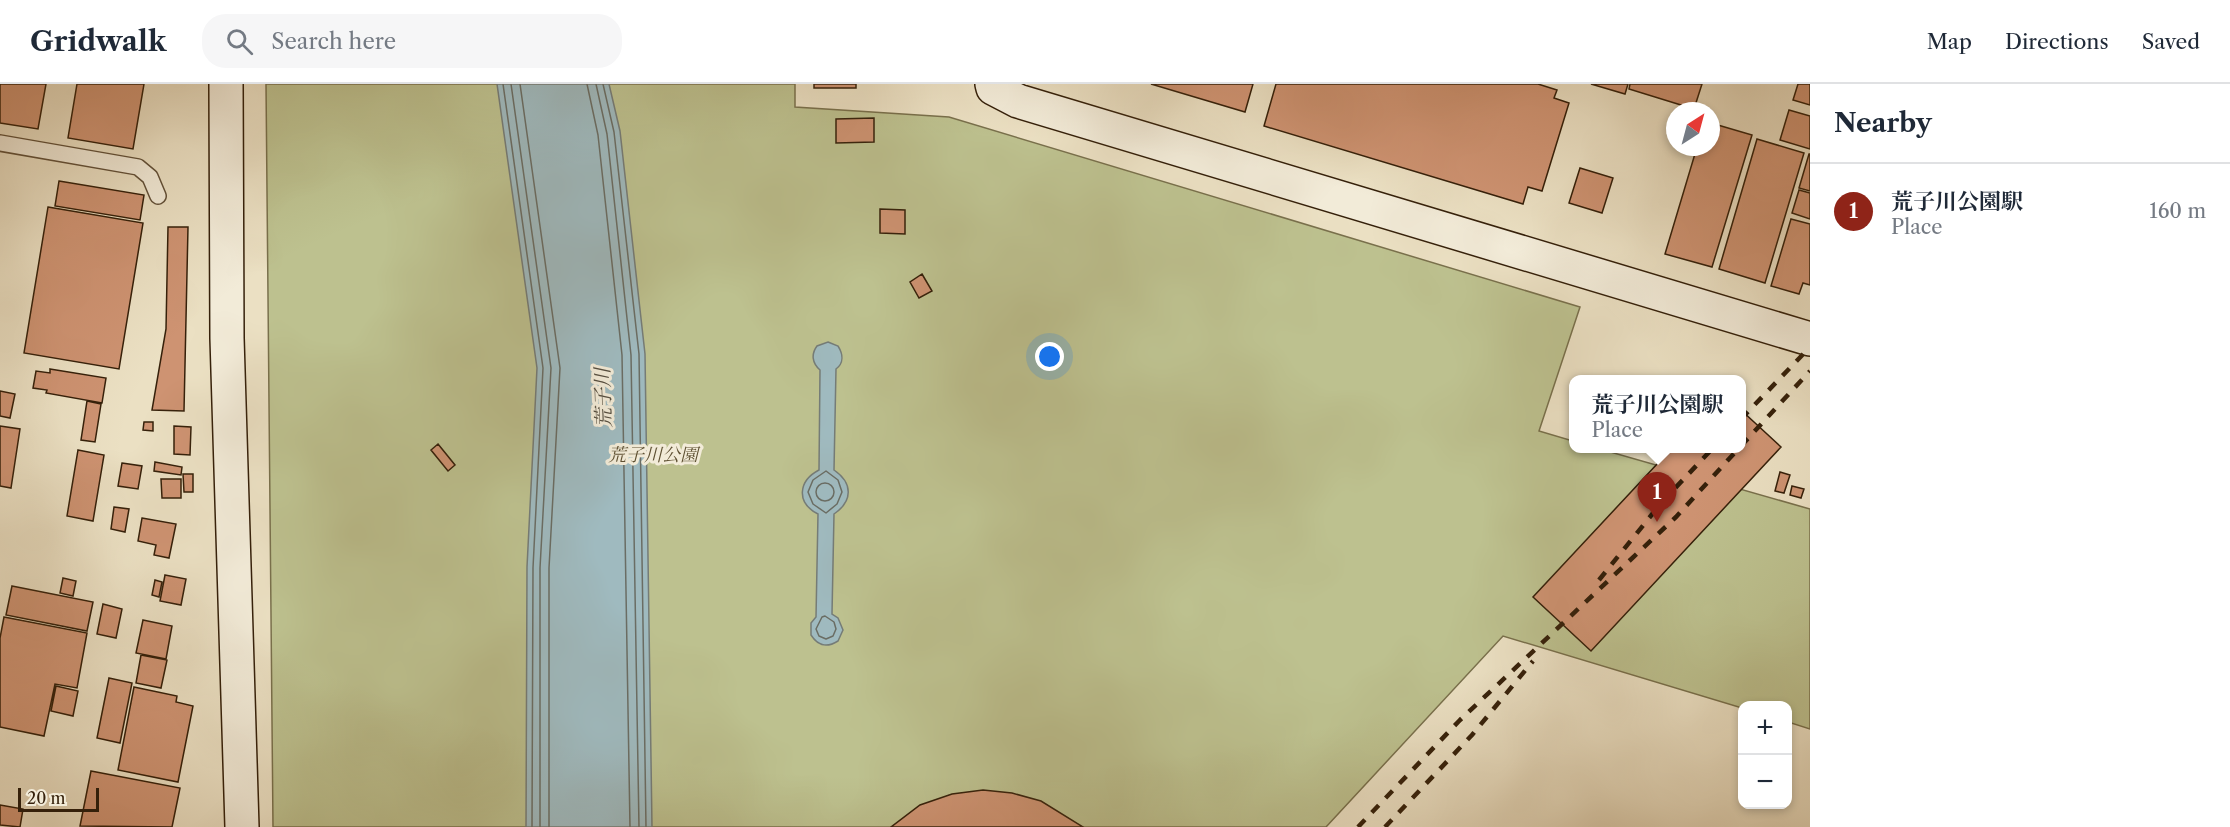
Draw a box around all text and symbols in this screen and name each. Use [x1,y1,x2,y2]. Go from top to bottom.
search box [202,14,622,68]
text: Gridwalk [30,24,166,58]
icon: search [223,25,256,58]
text: Search here [271,28,396,55]
text: Map [1927,29,1972,54]
text: Directions [2005,29,2109,54]
text: Saved [2142,29,2200,54]
north arrow [1666,102,1720,156]
text: Nearby [1834,107,1932,139]
text: 荒子川公園駅 [1891,188,2023,215]
text: 1 [1849,199,1858,223]
text: 160 m [2149,199,2206,223]
text: Place [1891,215,1942,239]
your location [1035,342,1064,371]
water label: 荒子川 [590,366,616,428]
popup [1569,375,1746,453]
text: 荒子川公園駅 [1591,391,1724,418]
text: Place [1591,418,1643,442]
park label: 荒子川公園 [608,444,701,466]
pin: 1 [1638,472,1676,522]
map controls [1738,701,1792,809]
button: + [1738,701,1792,755]
button: − [1738,755,1792,809]
scale bar [18,785,99,812]
text: 20 m [27,788,66,808]

